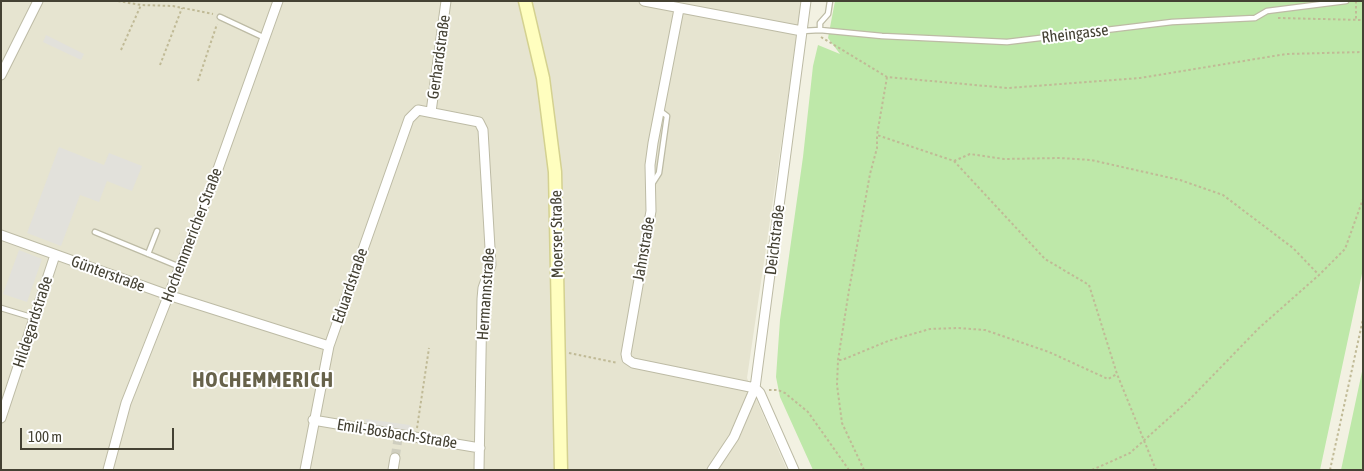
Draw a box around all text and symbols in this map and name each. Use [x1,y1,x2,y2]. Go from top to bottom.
street label: Gerhardstraße [424,14,454,100]
street label: Rheingasse [1041,20,1109,48]
street label: Hochemmericher Straße [158,165,226,305]
street label: Moerser Straße [547,190,567,278]
street label: Deichstraße [761,204,789,276]
street label: Jahnstraße [629,215,659,283]
street label: Eduardstraße [328,246,372,326]
street label: Hermannstraße [473,247,499,341]
street label: Günterstraße [68,252,148,296]
street label: Hildegardstraße [9,274,57,370]
district label: HOCHEMMERICH [191,367,335,393]
street label: Emil-Bosbach-Straße [335,415,459,453]
scale bar [22,418,176,450]
text: 100 m [28,428,62,445]

